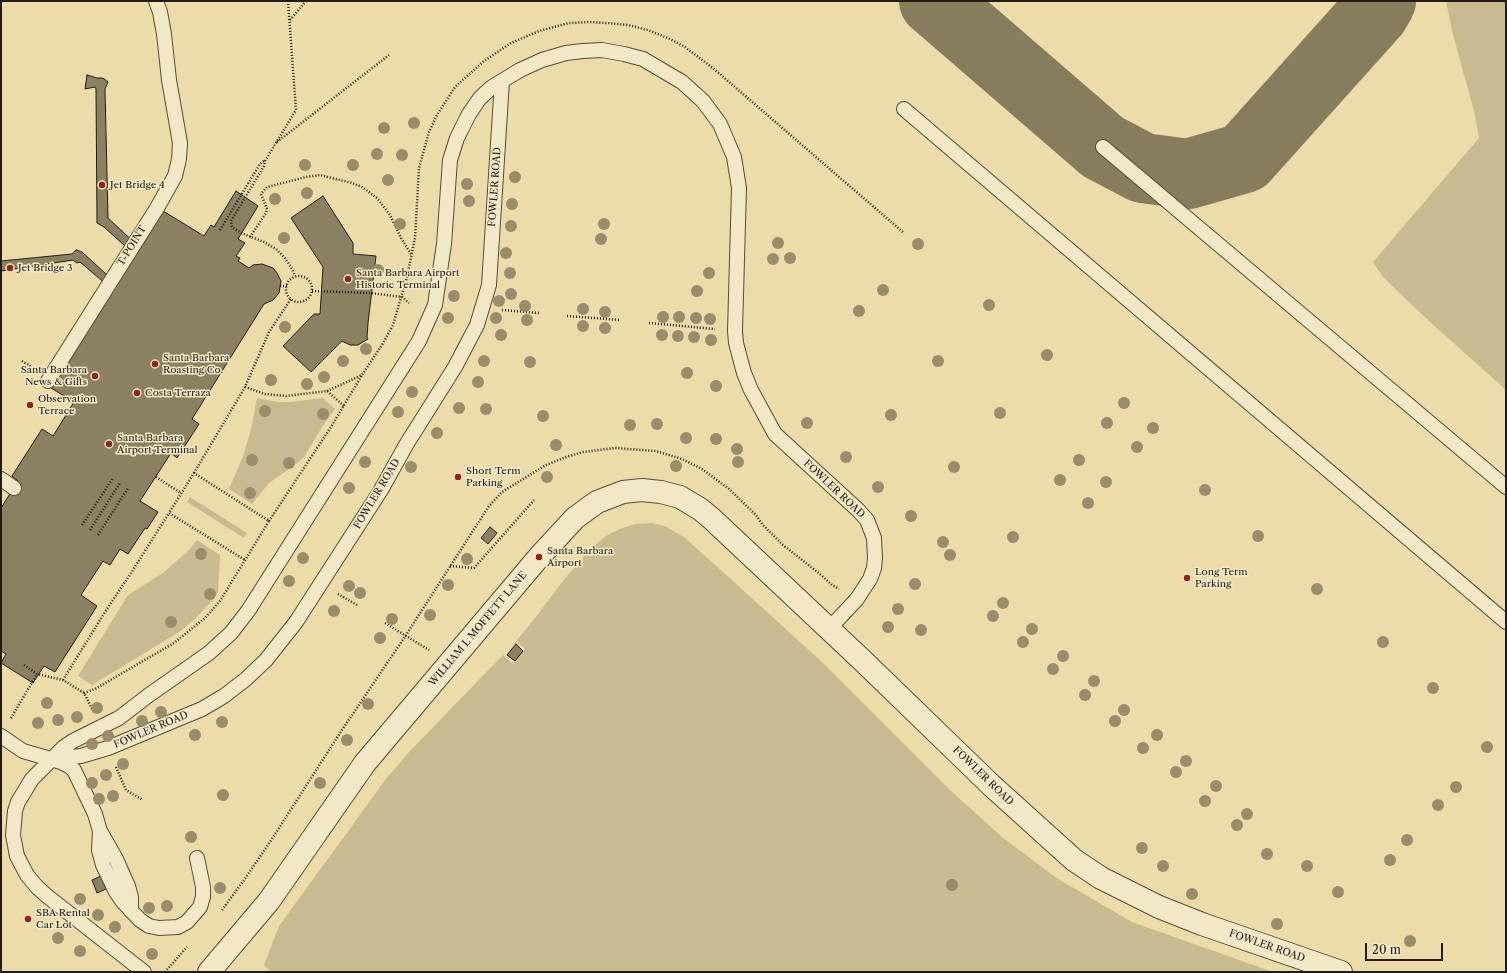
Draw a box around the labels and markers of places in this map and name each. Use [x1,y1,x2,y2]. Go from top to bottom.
place label: Jet Bridge 4 [110,179,165,191]
marker: Jet Bridge 4 [97,180,107,190]
place label: Jet Bridge 3 [18,262,73,274]
marker: Jet Bridge 3 [5,263,15,273]
place label: Santa Barbara Airport Historic Terminal [356,267,460,290]
marker: Santa Barbara Airport Historic Terminal [343,274,353,284]
place label: Santa Barbara Roasting Co. [163,352,229,376]
marker: Santa Barbara Roasting Co. [150,359,160,369]
place label: Santa Barbara News & Gifts [21,364,87,388]
marker: Santa Barbara News & Gifts [90,371,100,381]
place label: Costa Terraza [145,387,211,399]
marker: Costa Terraza [132,388,142,398]
place label: Observation Terrace [38,393,96,416]
marker: Observation Terrace [25,400,35,410]
place label: Santa Barbara Airport Terminal [117,432,198,456]
marker: Santa Barbara Airport Terminal [104,439,114,449]
place label: Short Term Parking [466,465,520,488]
marker: Short Term Parking [453,472,463,482]
place label: Santa Barbara Airport [547,545,613,568]
marker: Santa Barbara Airport [534,552,544,562]
place label: Long Term Parking [1195,566,1248,590]
marker: Long Term Parking [1182,573,1192,583]
place label: SBA Rental Car Lot [36,907,90,930]
marker: SBA Rental Car Lot [23,914,33,924]

